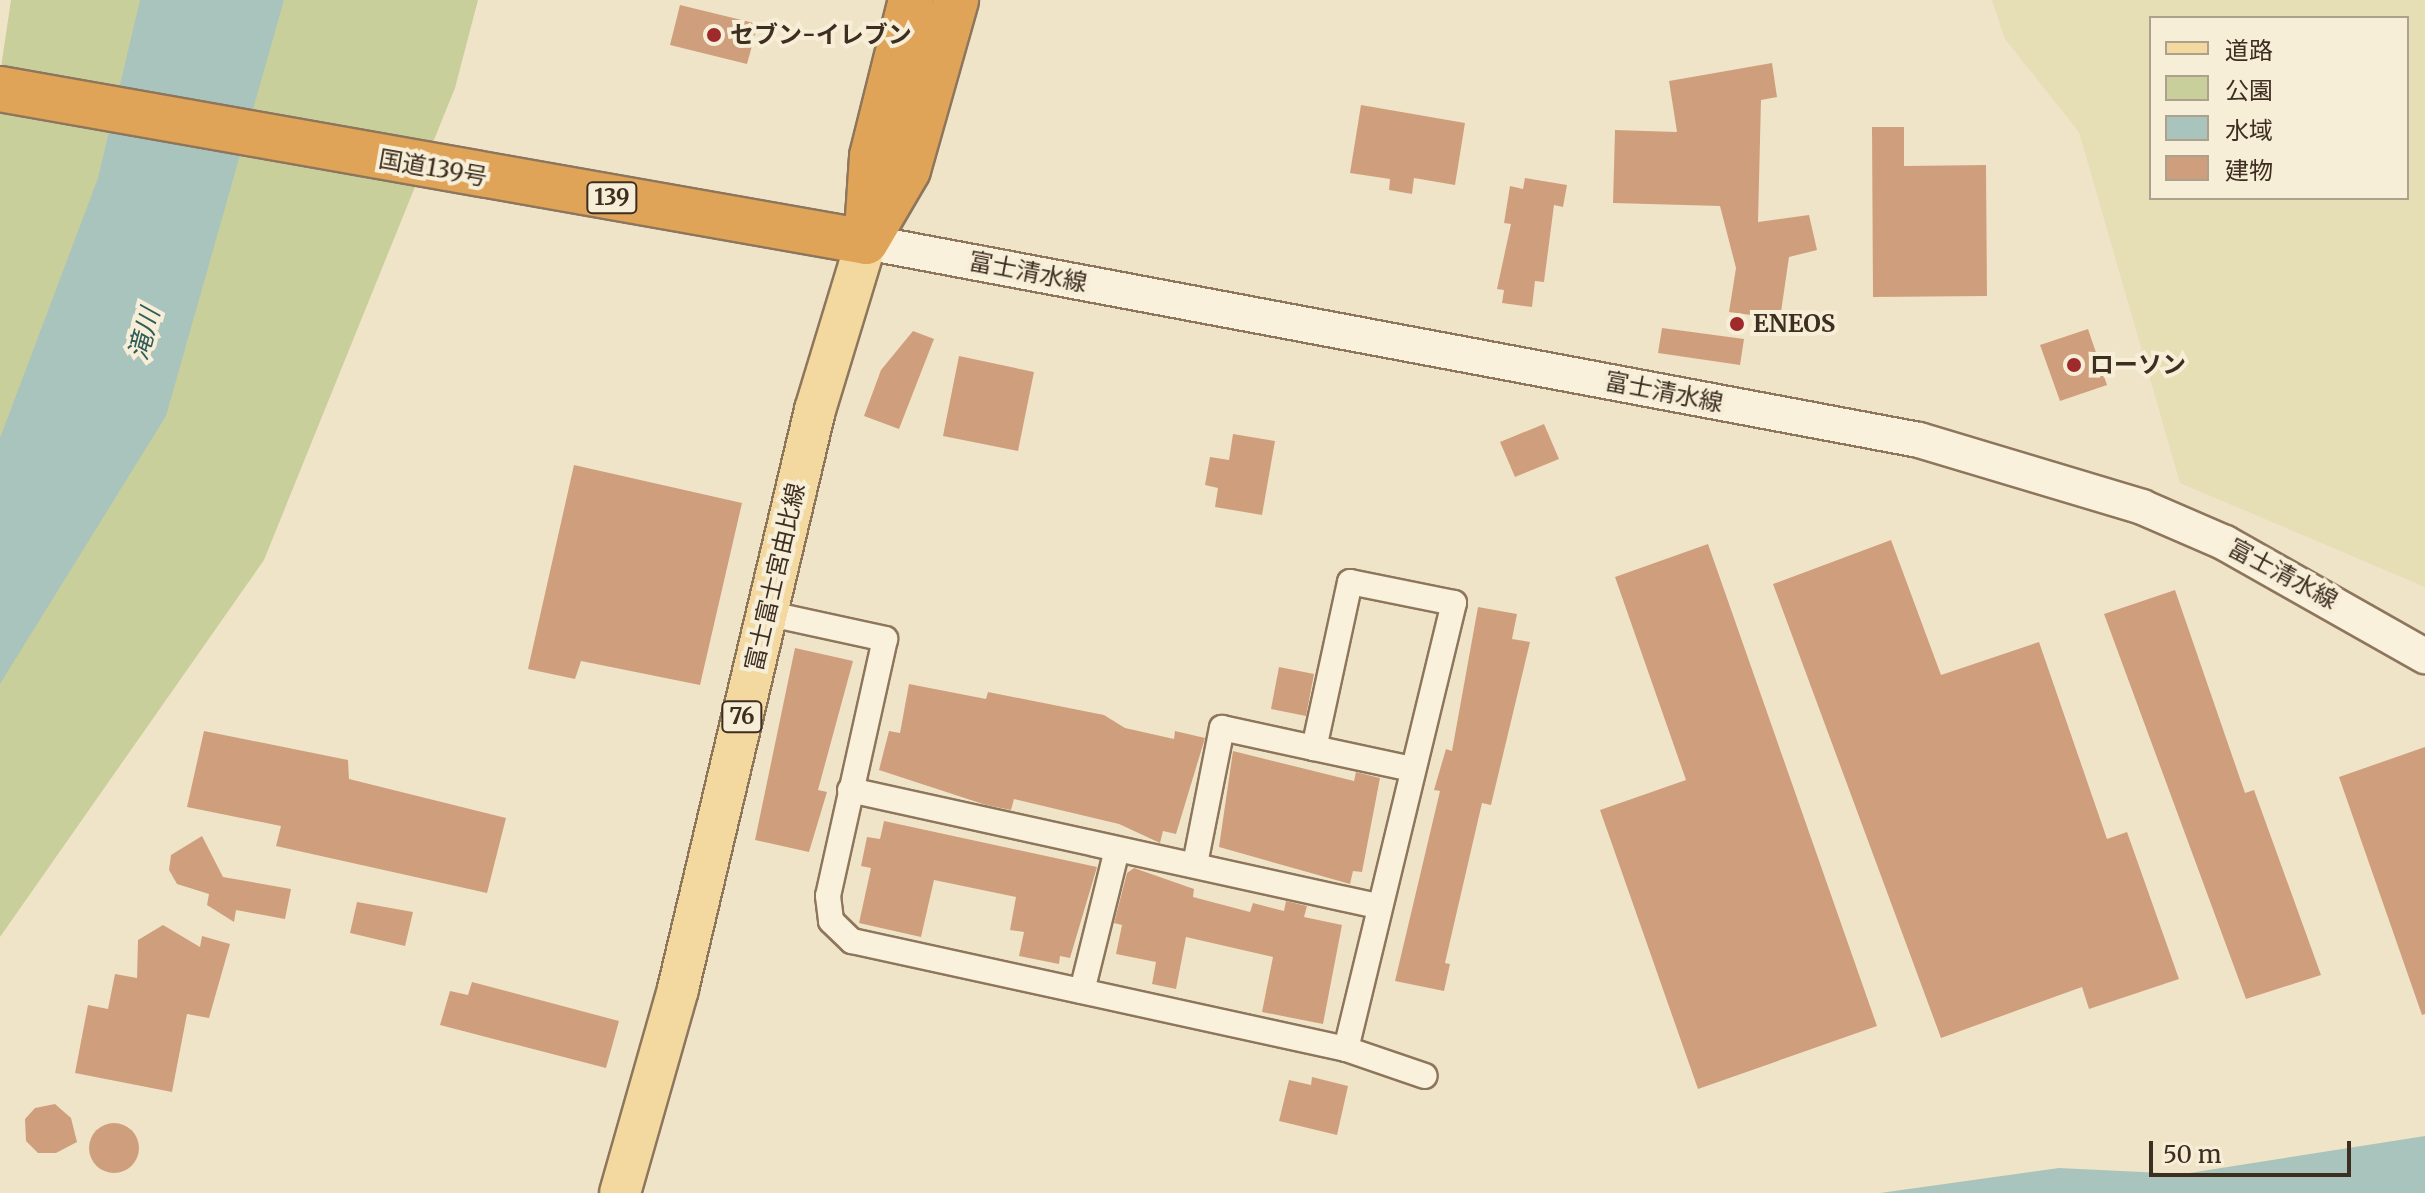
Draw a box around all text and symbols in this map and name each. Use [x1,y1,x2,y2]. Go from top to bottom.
legend [2149,16,2409,200]
place label: セブン-イレブン [730,21,912,49]
marker: セブン-イレブン [705,26,723,44]
text: 道路 [2225,35,2273,66]
text: 公園 [2225,75,2273,106]
text: 水域 [2225,115,2273,146]
street label: 国道139号 [376,144,490,192]
text: 建物 [2225,155,2273,186]
road number: 139 [586,180,638,216]
street label: 富士清水線 [966,246,1090,298]
water label: 滝川 [122,305,166,363]
place label: ENEOS [1753,310,1835,338]
marker: ENEOS [1728,315,1746,333]
place label: ローソン [2090,351,2186,379]
marker: ローソン [2065,356,2083,374]
street label: 富士清水線 [1602,366,1726,418]
street label: 富士富士宮由比線 [739,480,811,674]
street label: 富士清水線 [2223,533,2343,615]
road number: 76 [720,699,764,735]
scale bar [2153,1125,2355,1175]
text: 50 m [2163,1139,2222,1170]

